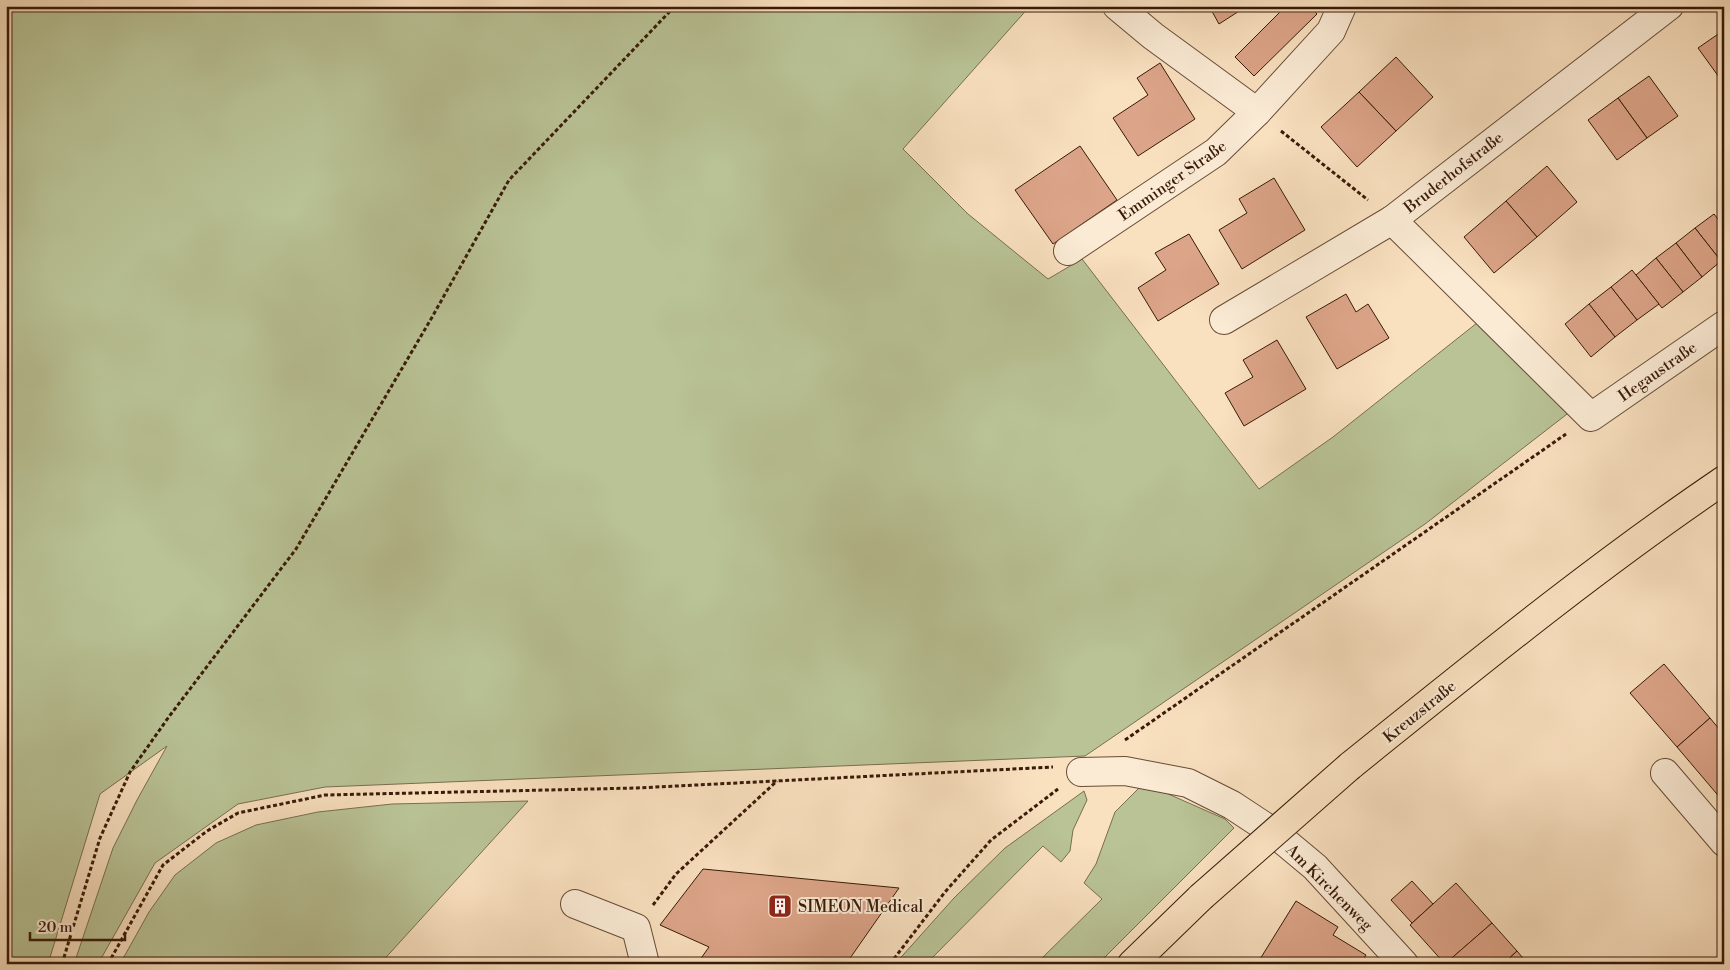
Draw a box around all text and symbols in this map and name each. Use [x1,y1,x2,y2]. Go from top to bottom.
street label: Bruderhofstraße [1399,128,1507,218]
street label: Emminger Straße [1115,136,1230,225]
street label: Hegaustraße [1614,337,1701,406]
street label: Kreuzstraße [1379,676,1460,747]
street label: Am Kirchenweg [1281,840,1377,936]
building icon: SIMEON Medical [767,893,793,919]
place label: SIMEON Medical [798,897,924,917]
scale bar [30,910,125,942]
text: 20 m [38,918,73,937]

